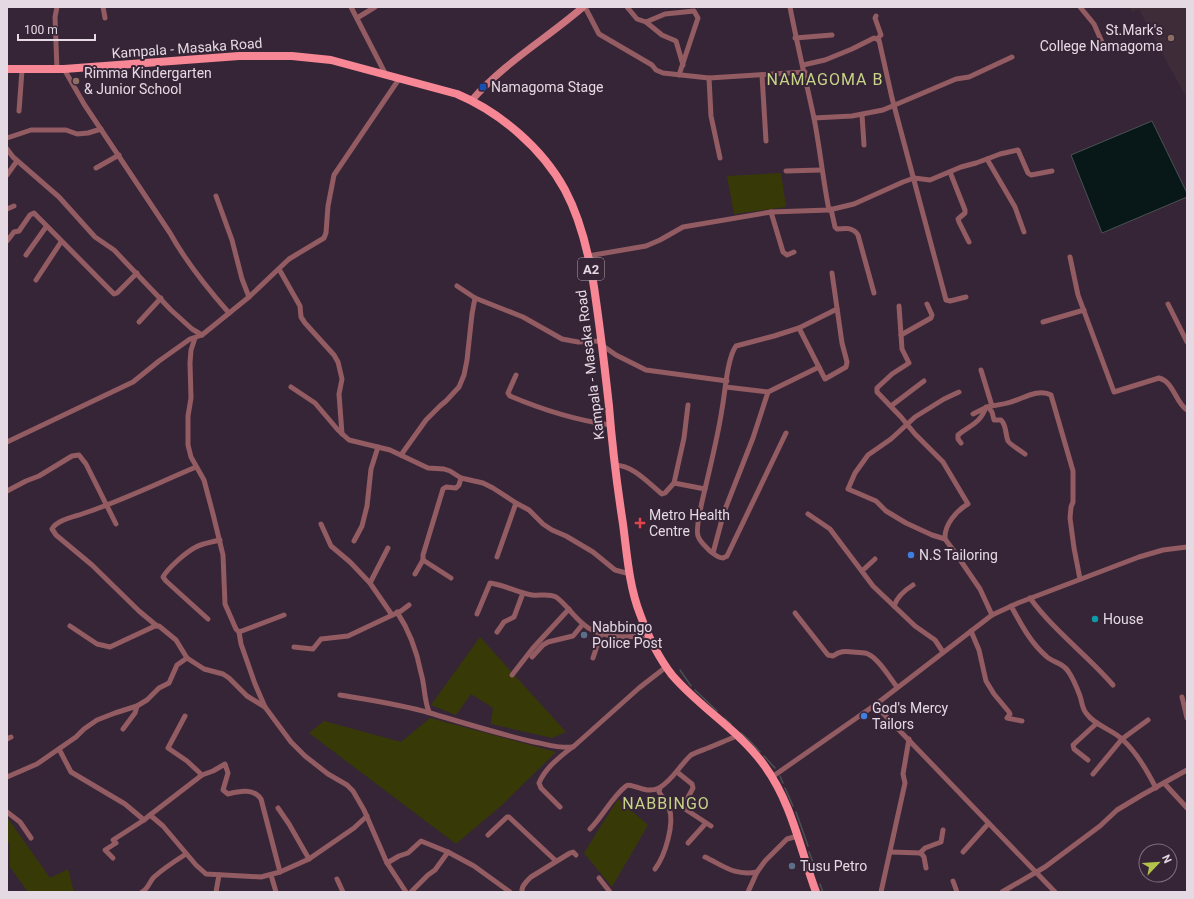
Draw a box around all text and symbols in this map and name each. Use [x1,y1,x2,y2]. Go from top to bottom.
scale bar [18,16,95,42]
place label: St.Mark's College Namagoma [1040,22,1163,54]
text: 100 m [24,23,58,37]
marker: St.Mark's College Namagoma [1166,33,1176,43]
street label: Kampala - Masaka Road [111,35,263,61]
place label: Rimma Kindergarten & Junior School [84,65,212,97]
district label: NAMAGOMA B [767,70,883,89]
marker: Rimma Kindergarten & Junior School [71,76,81,86]
place label: Namagoma Stage [491,79,604,95]
marker: Namagoma Stage [478,82,488,92]
road number: A2 [578,258,604,280]
street label: Kampala - Masaka Road [573,289,607,441]
place label: Metro Health Centre [649,507,730,539]
marker: Metro Health Centre [634,517,646,529]
place label: N.S Tailoring [919,547,998,563]
marker: N.S Tailoring [906,550,916,560]
place label: House [1103,611,1143,627]
marker: House [1090,614,1100,624]
place label: Nabbingo Police Post [592,619,663,651]
marker: Nabbingo Police Post [579,630,589,640]
place label: God's Mercy Tailors [872,700,949,732]
marker: God's Mercy Tailors [859,711,869,721]
district label: NABBINGO [622,794,710,813]
north arrow [1138,843,1178,883]
text: N [1159,853,1174,865]
place label: Tusu Petro [800,858,867,874]
marker: Tusu Petro [787,861,797,871]

